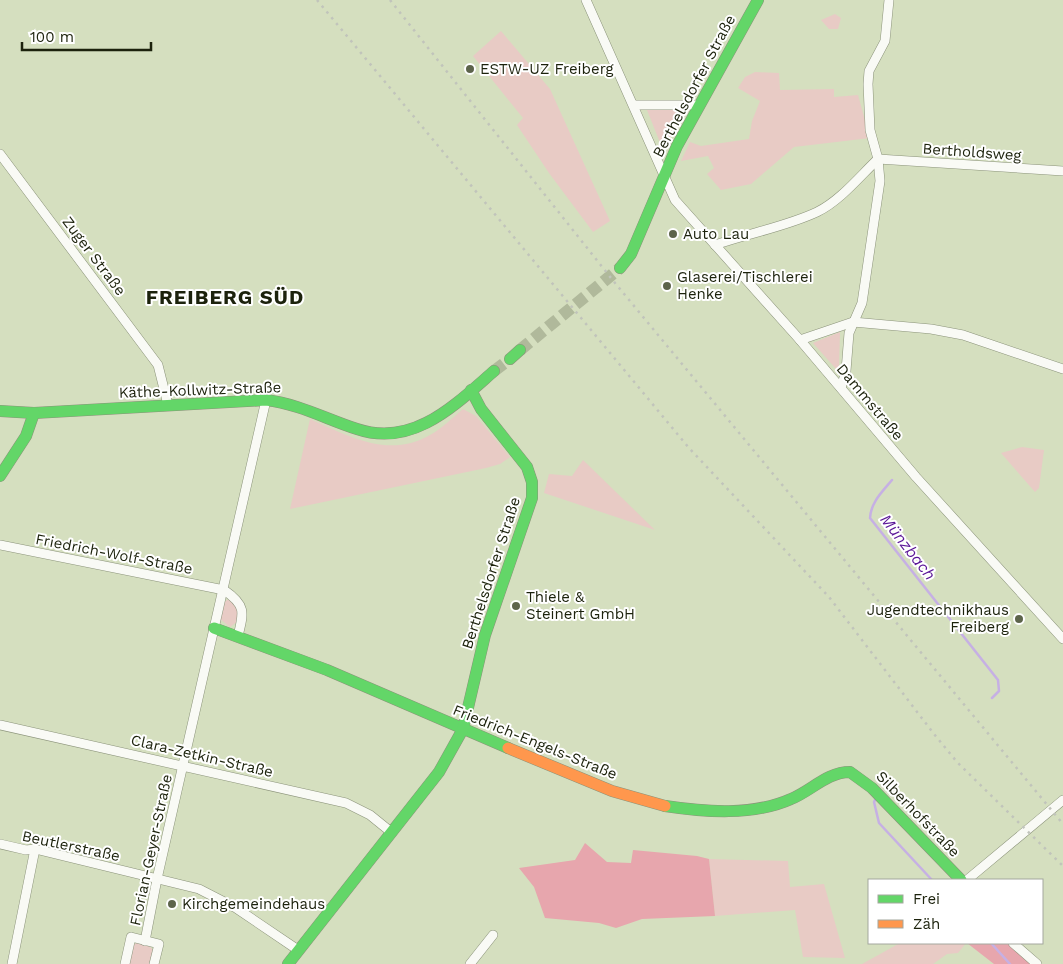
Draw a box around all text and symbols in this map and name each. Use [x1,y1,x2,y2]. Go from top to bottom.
street label: Berthelsdorfer Straße [649,12,739,160]
scale bar [22,20,151,52]
text: 100 m [30,28,74,46]
place label: ESTW-UZ Freiberg [480,60,613,78]
marker: ESTW-UZ Freiberg [464,63,476,75]
street label: Bertholdsweg [922,140,1022,164]
street label: Zuger Straße [58,213,130,299]
place label: Auto Lau [683,225,749,243]
marker: Auto Lau [667,228,679,240]
place label: Glaserei/Tischlerei Henke [677,268,813,303]
marker: Glaserei/Tischlerei Henke [661,280,673,292]
district label: FREIBERG SÜD [146,285,304,309]
street label: Dammstraße [833,360,907,444]
street label: Käthe-Kollwitz-Straße [118,378,282,402]
street label: Berthelsdorfer Straße [458,495,524,651]
water label: Münzbach [876,510,940,584]
street label: Friedrich-Wolf-Straße [34,530,194,578]
place label: Thiele & Steinert GmbH [526,588,635,623]
marker: Thiele & Steinert GmbH [510,600,522,612]
place label: Jugendtechnikhaus Freiberg [867,601,1009,636]
marker: Jugendtechnikhaus Freiberg [1013,613,1025,625]
street label: Friedrich-Engels-Straße [450,701,620,783]
street label: Clara-Zetkin-Straße [129,731,275,781]
street label: Silberhofstraße [872,767,964,861]
street label: Florian-Geyer-Straße [126,773,176,927]
street label: Beutlerstraße [20,827,122,865]
legend [868,879,1043,944]
text: Frei [913,890,940,908]
place label: Kirchgemeindehaus [182,895,325,913]
marker: Kirchgemeindehaus [166,898,178,910]
text: Zäh [913,915,940,933]

